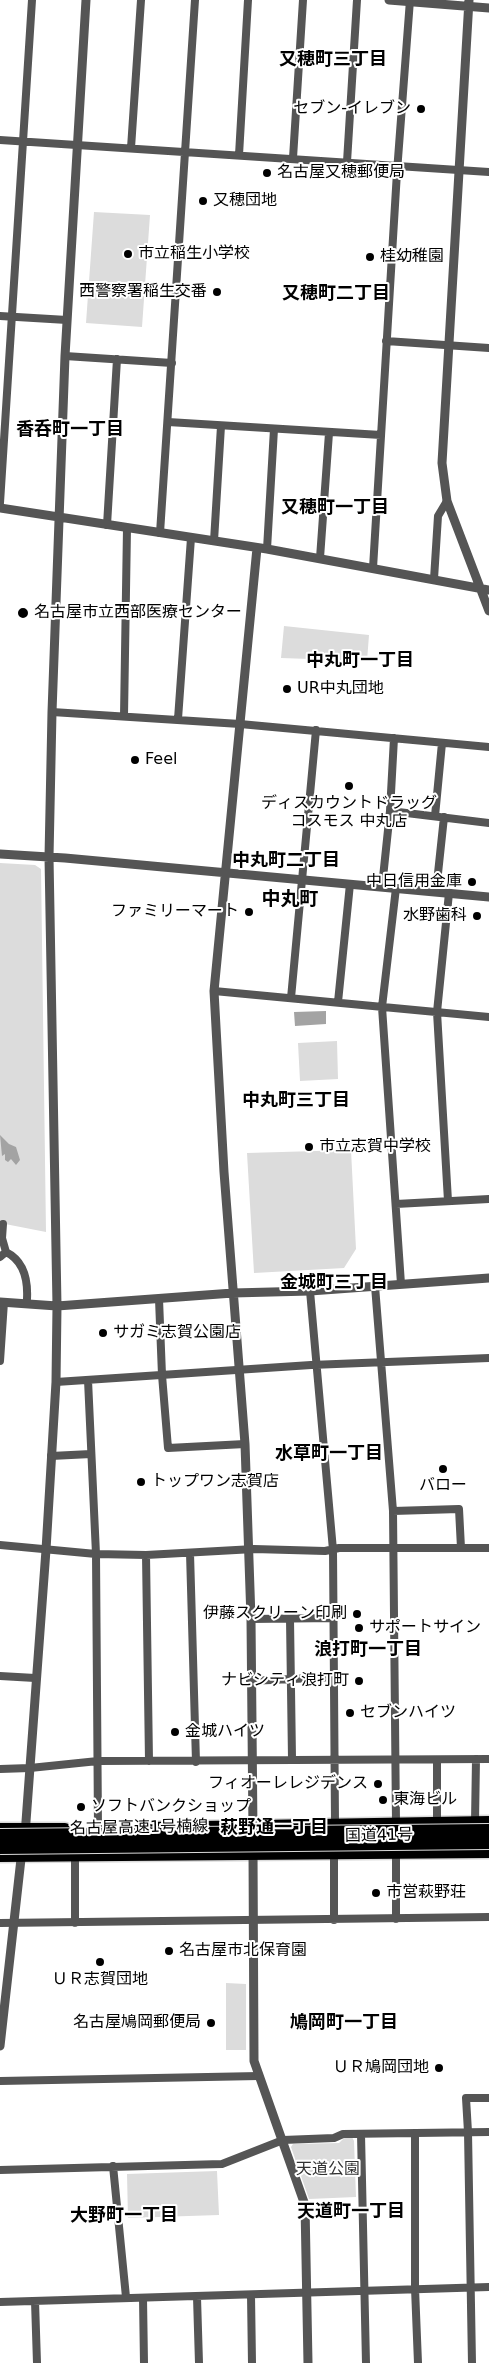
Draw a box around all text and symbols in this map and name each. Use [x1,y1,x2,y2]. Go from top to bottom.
district label: 又穂町三丁目 [279,49,387,71]
place label: セブン-イレブン [293,99,411,119]
marker: セブン-イレブン [415,103,427,115]
place label: 名古屋又穂郵便局 [277,163,405,183]
marker: 名古屋又穂郵便局 [261,167,273,179]
place label: 又穂団地 [213,191,277,211]
marker: 又穂団地 [197,195,209,207]
place label: 市立稲生小学校 [138,244,250,264]
place label: 桂幼稚園 [380,247,444,267]
marker: 市立稲生小学校 [122,248,134,260]
marker: 桂幼稚園 [364,251,376,263]
place label: 西警察署稲生交番 [79,282,207,302]
district label: 又穂町二丁目 [282,283,390,305]
marker: 西警察署稲生交番 [211,286,223,298]
district label: 香呑町一丁目 [16,419,124,441]
district label: 又穂町一丁目 [281,497,389,519]
place label: 名古屋市立西部医療センター [34,603,242,623]
marker: 名古屋市立西部医療センター [16,606,30,620]
district label: 中丸町一丁目 [306,650,414,672]
place label: UR中丸団地 [297,679,384,699]
marker: UR中丸団地 [281,683,293,695]
place label: Feel [145,750,177,770]
marker: Feel [129,754,141,766]
marker: ディスカウントドラッグ コスモス 中丸店 [343,780,355,792]
place label: ディスカウントドラッグ コスモス 中丸店 [261,794,437,832]
district label: 中丸町二丁目 [232,850,340,872]
place label: 中日信用金庫 [366,872,462,892]
marker: 中日信用金庫 [466,876,478,888]
district label: 中丸町 [262,889,318,911]
place label: ファミリーマート [111,902,239,922]
marker: ファミリーマート [243,906,255,918]
place label: 水野歯科 [403,906,467,926]
marker: 水野歯科 [471,910,483,922]
district label: 中丸町三丁目 [242,1090,350,1112]
place label: 市立志賀中学校 [319,1137,431,1157]
marker: 市立志賀中学校 [303,1141,315,1153]
district label: 金城町三丁目 [280,1272,388,1294]
place label: サガミ志賀公園店 [113,1323,241,1343]
marker: サガミ志賀公園店 [97,1327,109,1339]
district label: 水草町一丁目 [275,1443,383,1465]
marker: バロー [437,1463,449,1475]
place label: トップワン志賀店 [151,1472,279,1492]
marker: トップワン志賀店 [135,1476,147,1488]
place label: バロー [419,1476,467,1496]
place label: 伊藤スクリーン印刷 [203,1604,347,1624]
marker: 伊藤スクリーン印刷 [351,1608,363,1620]
place label: サポートサイン [369,1618,481,1638]
marker: サポートサイン [353,1622,365,1634]
district label: 浪打町一丁目 [314,1639,422,1661]
place label: ナビシティ浪打町 [221,1671,349,1691]
marker: ナビシティ浪打町 [353,1675,365,1687]
place label: セブンハイツ [360,1703,456,1723]
marker: セブンハイツ [344,1707,356,1719]
place label: 金城ハイツ [185,1722,265,1742]
marker: 金城ハイツ [169,1726,181,1738]
place label: フィオーレレジデンス [208,1774,368,1794]
marker: フィオーレレジデンス [372,1778,384,1790]
place label: 東海ビル [393,1790,457,1810]
marker: 東海ビル [377,1794,389,1806]
place label: ソフトバンクショップ [91,1797,251,1817]
marker: ソフトバンクショップ [75,1801,87,1813]
street label: 名古屋高速1号楠線 [70,1817,208,1839]
district label: 萩野通一丁目 [220,1817,328,1839]
street label: 国道41号 [345,1826,413,1846]
place label: 市営萩野荘 [386,1883,466,1903]
marker: 市営萩野荘 [370,1887,382,1899]
place label: 名古屋市北保育園 [179,1941,307,1961]
marker: 名古屋市北保育園 [163,1945,175,1957]
marker: ＵＲ志賀団地 [94,1956,106,1968]
place label: ＵＲ志賀団地 [52,1970,148,1990]
district label: 鳩岡町一丁目 [290,2012,398,2034]
place label: 名古屋鳩岡郵便局 [73,2013,201,2033]
marker: 名古屋鳩岡郵便局 [205,2017,217,2029]
place label: ＵＲ鳩岡団地 [333,2058,429,2078]
marker: ＵＲ鳩岡団地 [433,2062,445,2074]
park label: 天道公園 [296,2160,360,2180]
district label: 天道町一丁目 [297,2201,405,2223]
district label: 大野町一丁目 [70,2205,178,2227]

